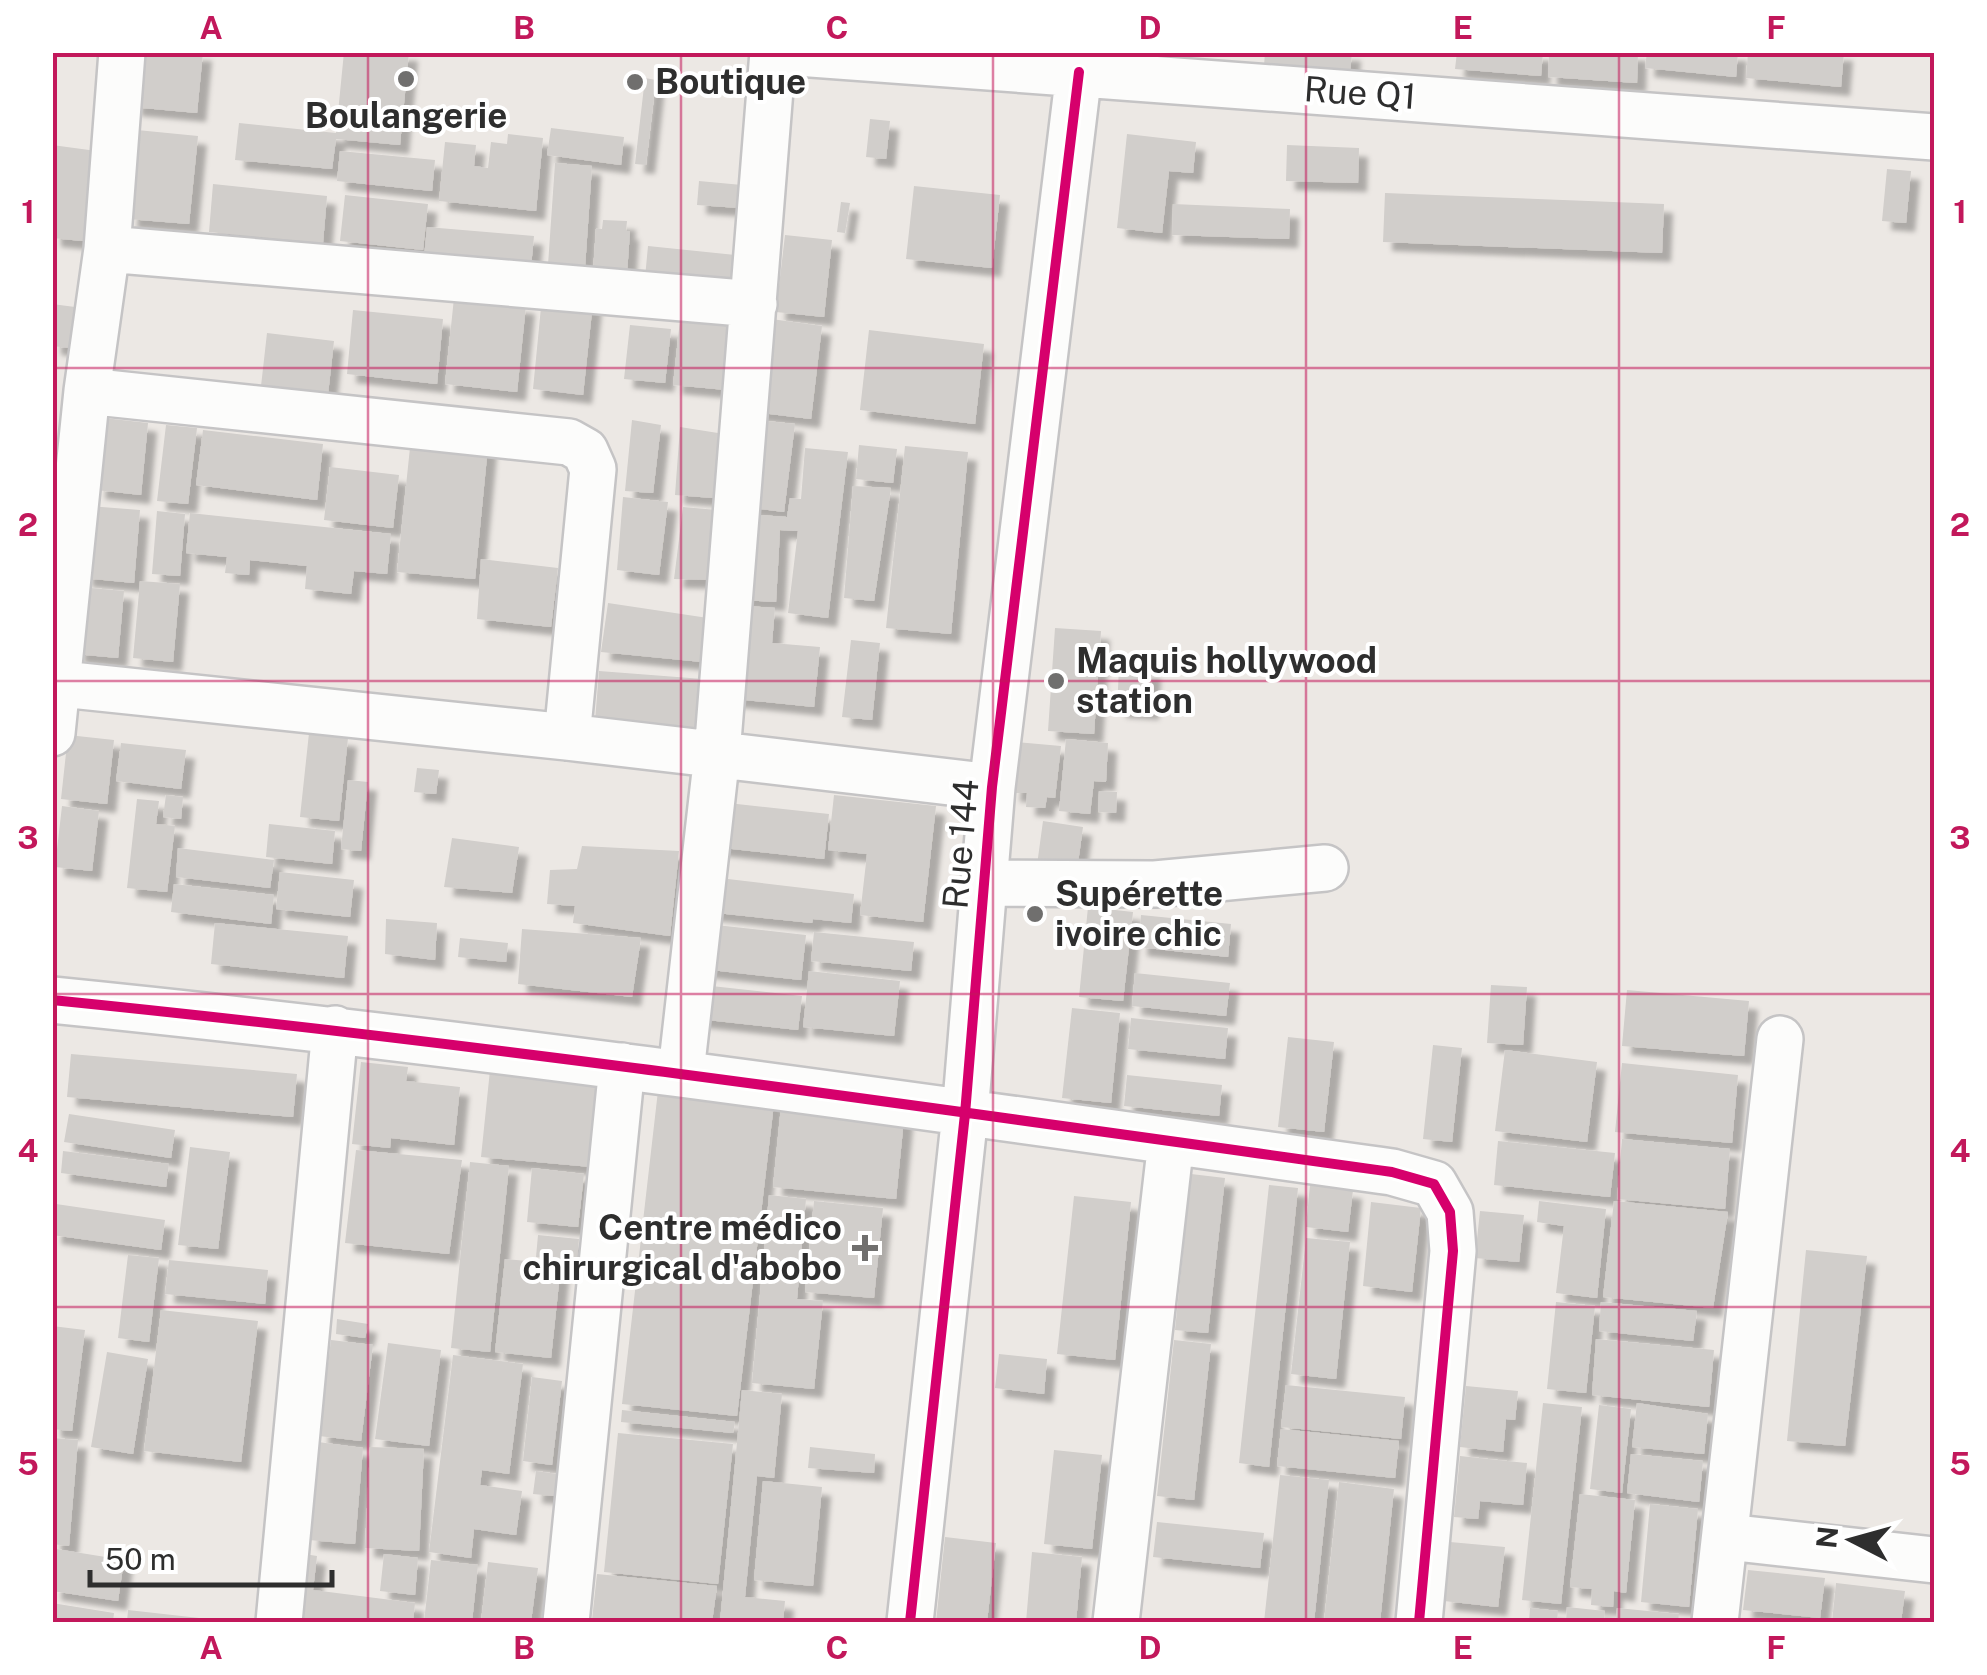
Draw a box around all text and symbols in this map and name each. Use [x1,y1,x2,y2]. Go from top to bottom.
text: A [199,9,223,46]
text: B [513,9,535,46]
text: C [826,9,848,46]
text: D [1138,9,1162,46]
text: E [1453,9,1473,46]
text: F [1766,9,1786,46]
place label: Boutique [655,61,806,102]
marker: Boulangerie [395,68,417,90]
street label: Rue Q1 [1303,68,1417,117]
marker: Boutique [624,71,646,93]
place label: Boulangerie [305,95,507,136]
text: 1 [21,193,35,230]
text: 1 [1953,193,1967,230]
text: 2 [18,506,38,543]
text: 2 [1950,506,1970,543]
place label: Maquis hollywood station [1076,640,1377,721]
marker: Maquis hollywood station [1045,670,1067,692]
street label: Rue 144 [934,777,987,911]
text: 3 [17,819,39,856]
text: 3 [1949,819,1971,856]
place label: Supérette ivoire chic [1055,873,1223,954]
marker: Supérette ivoire chic [1024,903,1046,925]
text: 4 [18,1132,39,1169]
text: 4 [1950,1132,1971,1169]
place label: Centre médico chirurgical d'abobo [522,1207,842,1288]
marker: Centre médico chirurgical d'abobo [852,1235,878,1261]
text: 5 [17,1445,39,1482]
text: 5 [1949,1445,1971,1482]
north arrow [1802,1490,1902,1590]
scale bar [90,1525,332,1587]
text: N [1809,1525,1844,1550]
text: 50 m [105,1541,176,1577]
text: A [199,1629,223,1666]
text: B [513,1629,535,1666]
text: C [826,1629,848,1666]
text: D [1138,1629,1162,1666]
text: E [1453,1629,1473,1666]
text: F [1766,1629,1786,1666]

